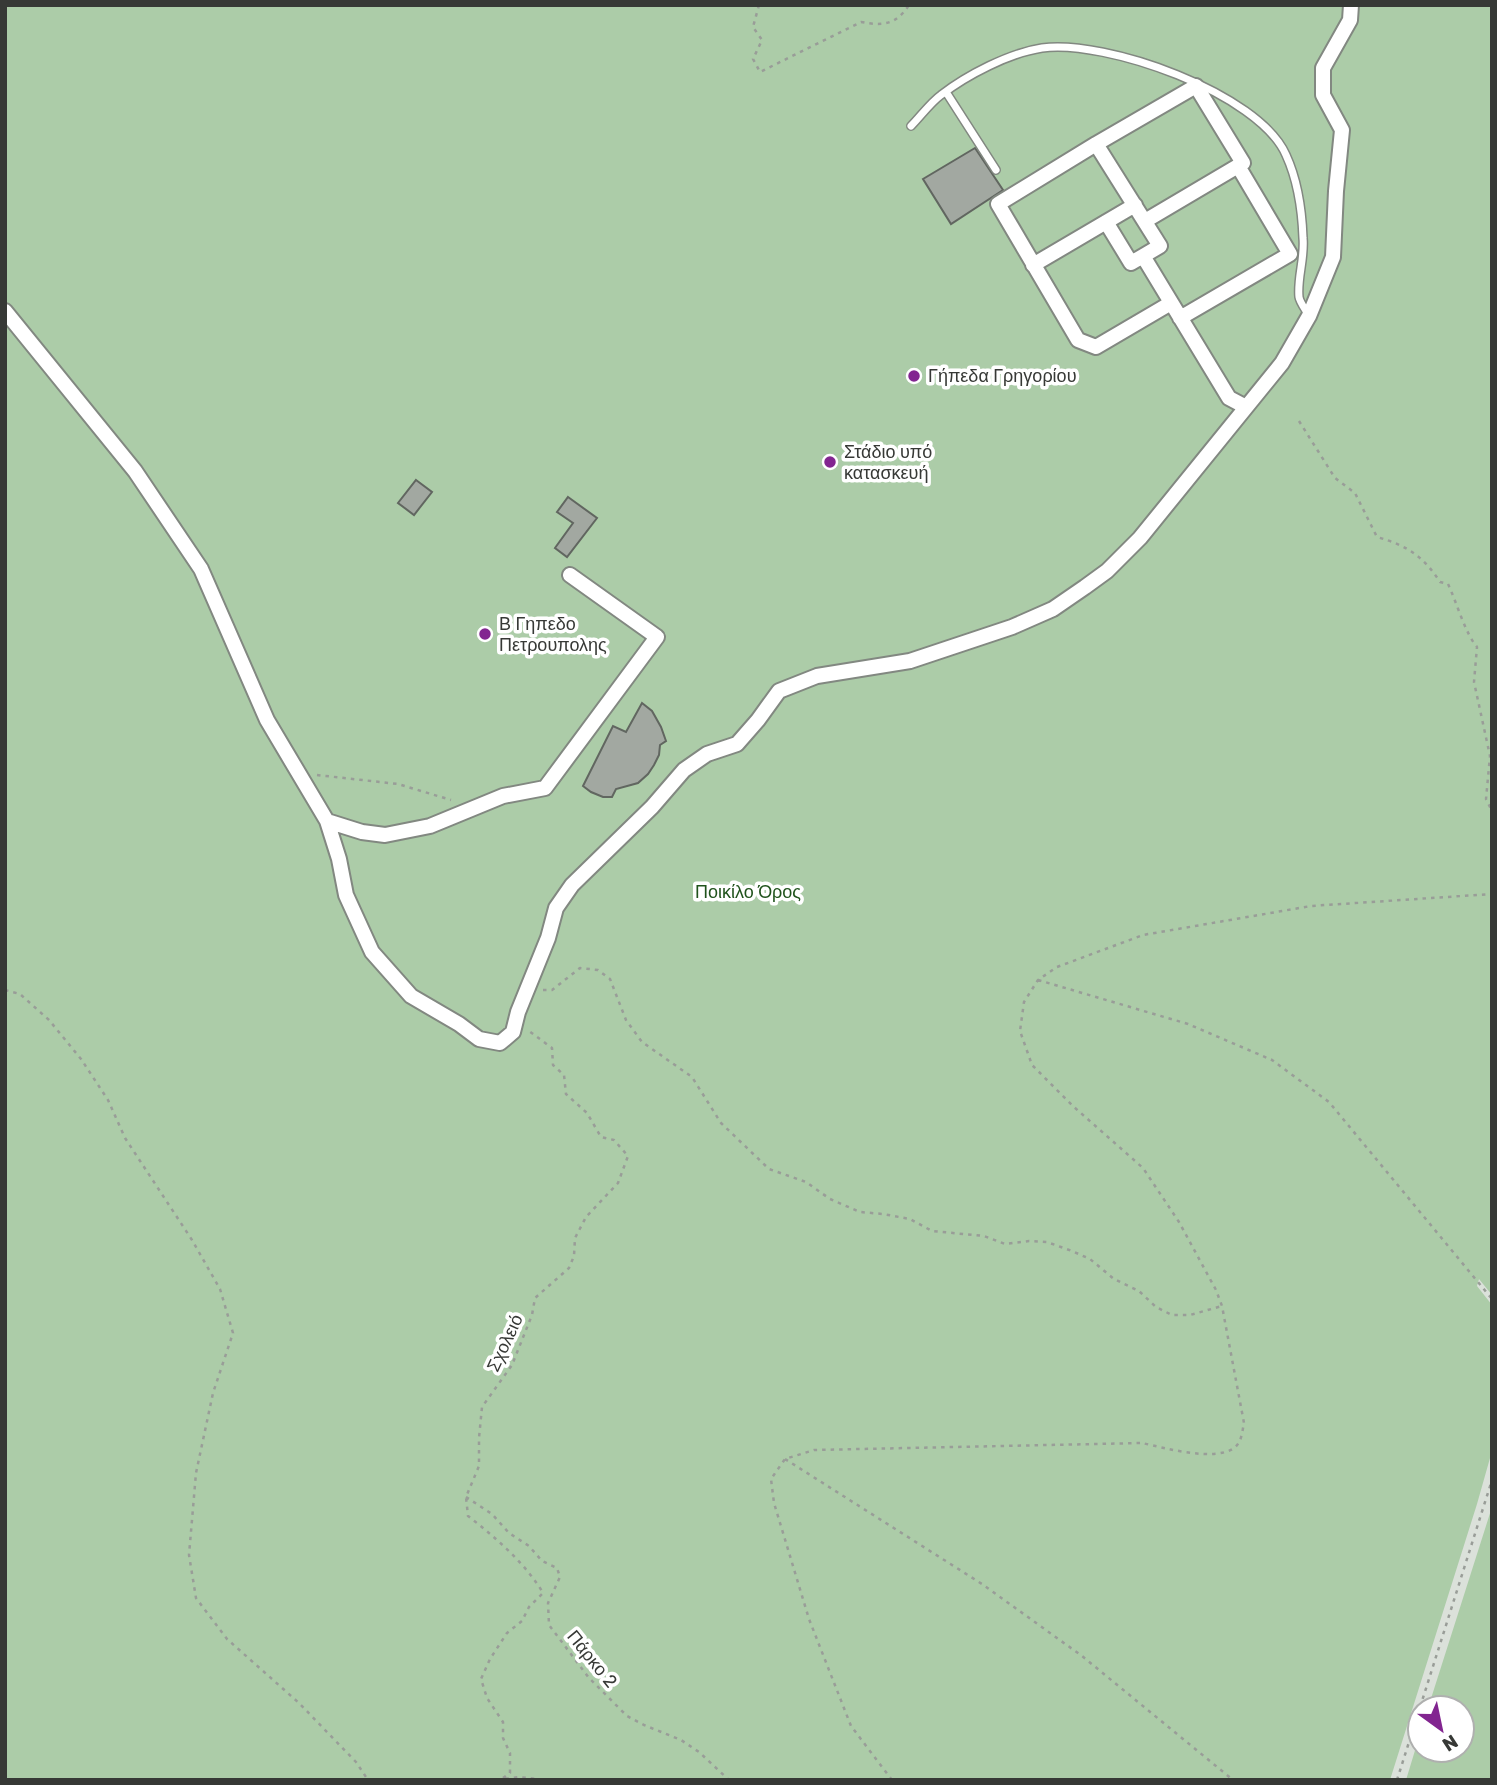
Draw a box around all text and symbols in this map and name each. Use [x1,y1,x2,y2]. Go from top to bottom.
place label: Γήπεδα Γρηγορίου [928,365,1076,387]
marker: Γήπεδα Γρηγορίου [906,368,922,384]
place label: Στάδιο υπό κατασκευή [844,441,932,484]
marker: Στάδιο υπό κατασκευή [822,454,838,470]
place label: Β Γηπεδο Πετρουπολης [499,613,607,656]
marker: Β Γηπεδο Πετρουπολης [477,626,493,642]
park label: Ποικίλο Όρος [695,881,801,903]
street label: Σχολειό [482,1311,528,1375]
street label: Πάρκο 2 [562,1626,622,1692]
north arrow [1406,1694,1476,1764]
text: N [1438,1729,1462,1756]

